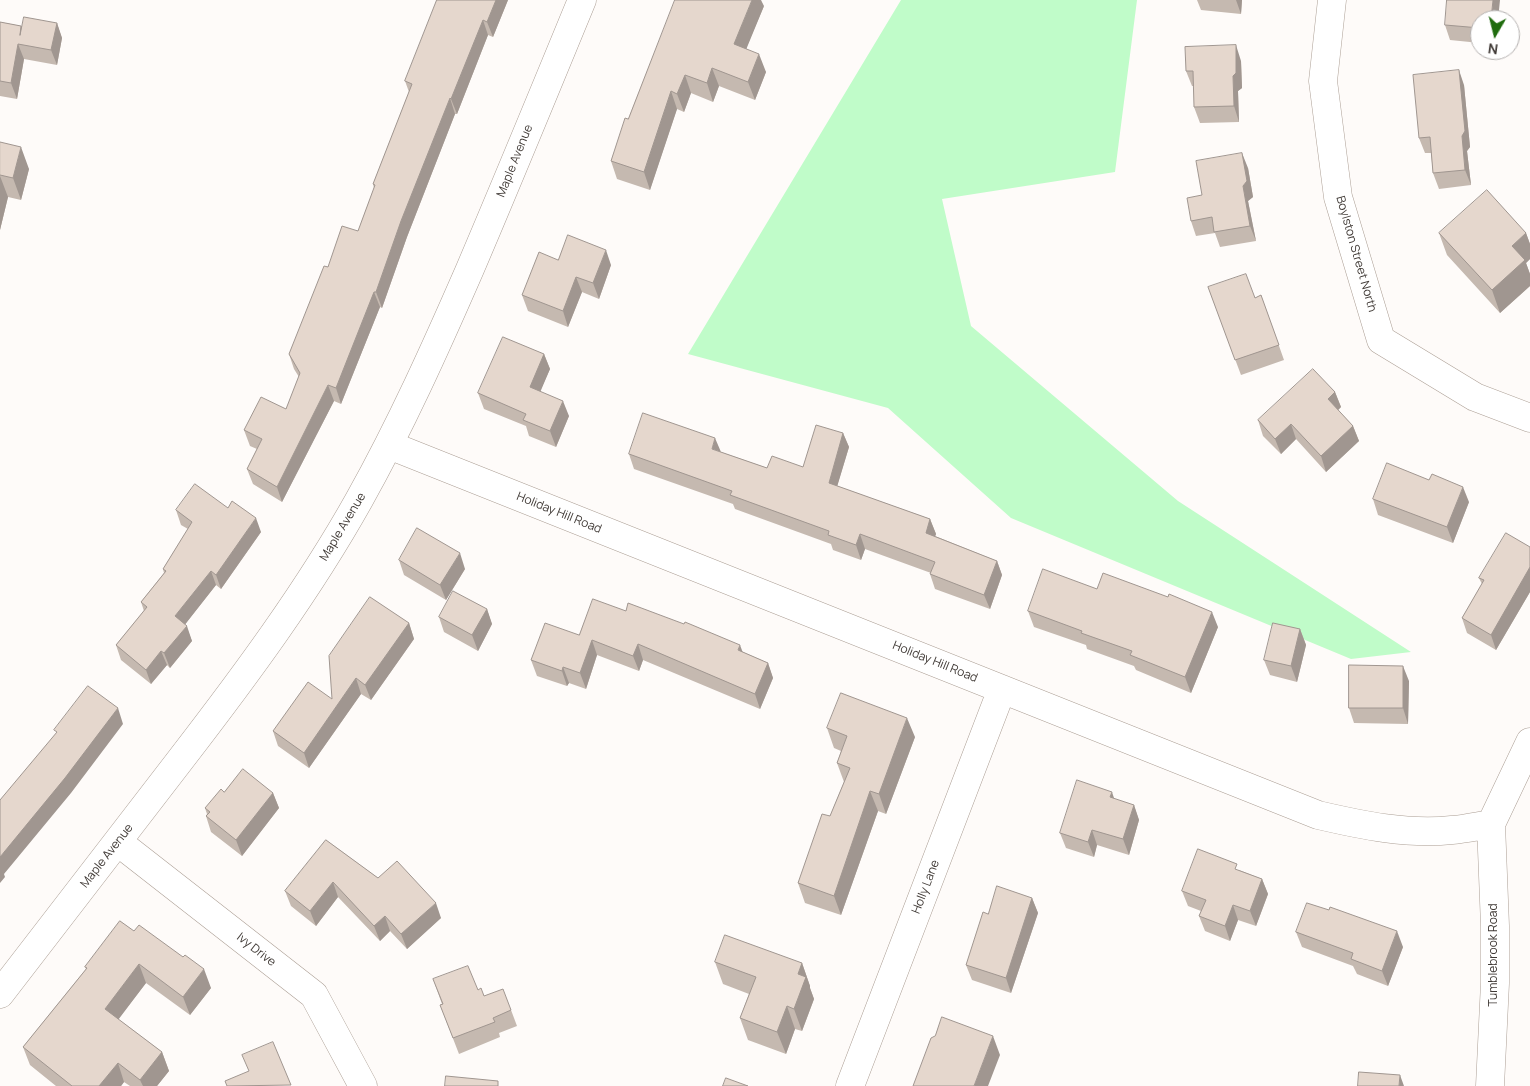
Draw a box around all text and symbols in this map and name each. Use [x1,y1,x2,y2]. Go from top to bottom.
north arrow [1470,10,1520,60]
text: N [1487,39,1499,59]
street label: Maple Avenue [494,123,536,199]
street label: Boylston Street North [1333,194,1379,314]
street label: Holiday Hill Road [514,489,604,537]
street label: Maple Avenue [317,490,369,564]
street label: Holiday Hill Road [890,638,980,686]
street label: Maple Avenue [78,821,136,891]
street label: Holly Lane [909,858,943,916]
street label: Tumblebrook Road [1487,903,1501,1007]
street label: Ivy Drive [234,930,278,970]

